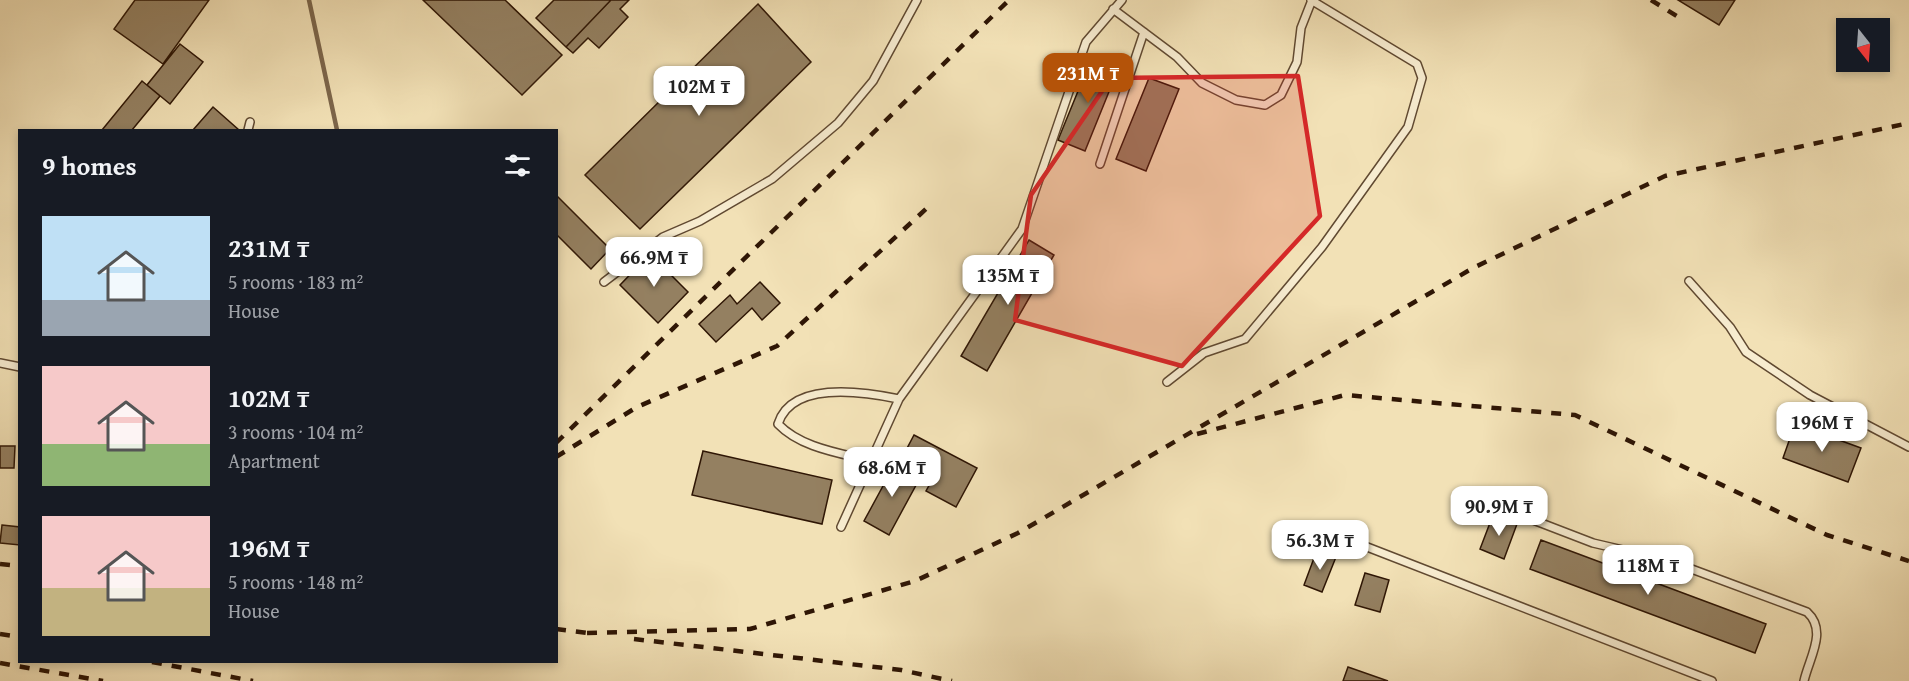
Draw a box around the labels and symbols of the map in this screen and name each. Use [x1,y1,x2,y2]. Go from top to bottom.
north arrow [1836,18,1890,72]
pin: 231M ₸ [1039,53,1137,104]
pin: 102M ₸ [650,66,748,117]
pin: 66.9M ₸ [599,237,709,288]
pin: 135M ₸ [959,255,1057,306]
pin: 196M ₸ [1773,402,1871,453]
pin: 68.6M ₸ [837,447,947,498]
pin: 90.9M ₸ [1444,486,1554,537]
pin: 56.3M ₸ [1265,520,1375,571]
pin: 118M ₸ [1599,545,1697,596]

